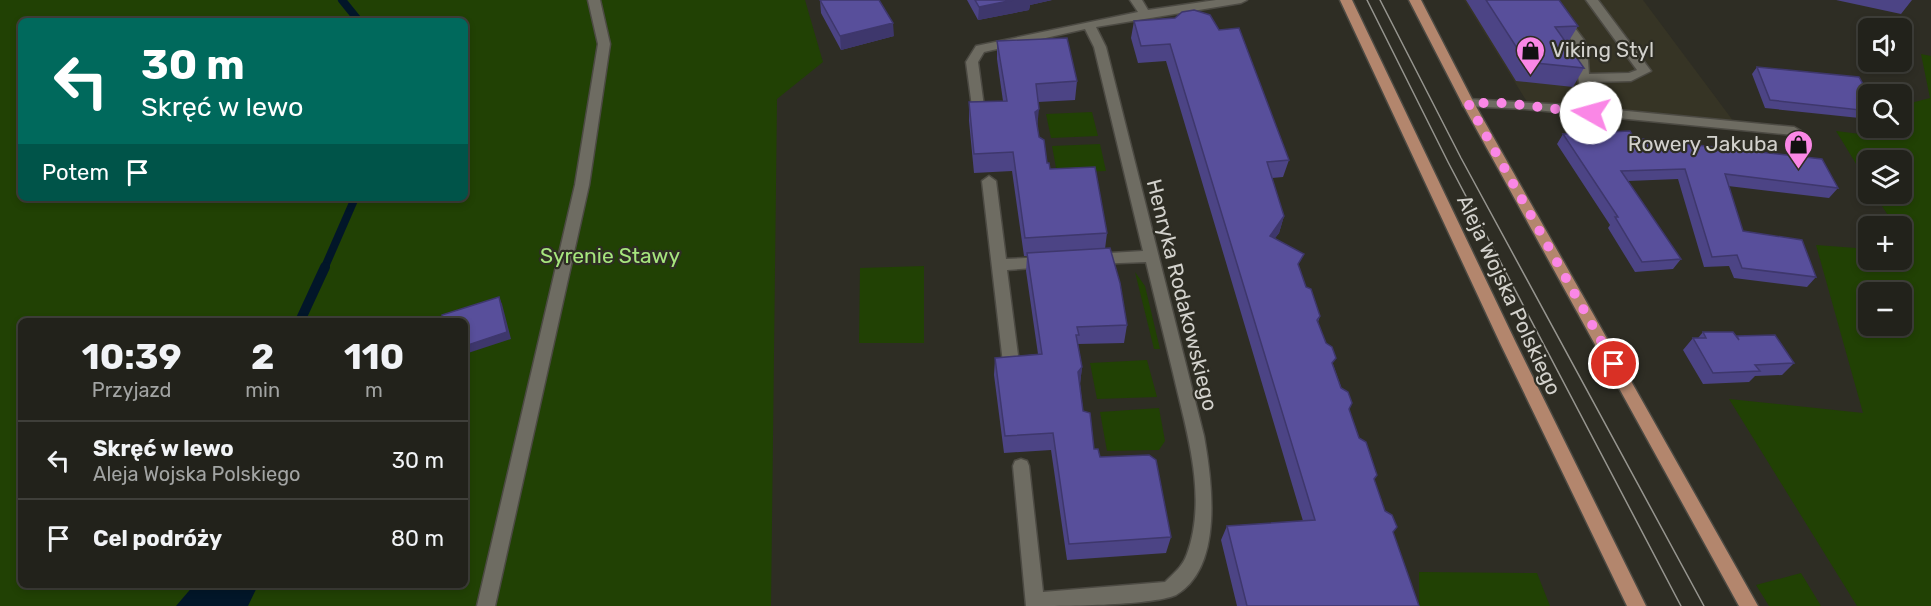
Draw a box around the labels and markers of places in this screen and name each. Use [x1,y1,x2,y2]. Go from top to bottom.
shop icon: Viking Styl [1514,34,1546,76]
place label: Viking Styl [1551,37,1654,62]
shop icon: Rowery Jakuba [1783,128,1815,170]
place label: Rowery Jakuba [1628,131,1778,156]
pin [1588,338,1639,389]

